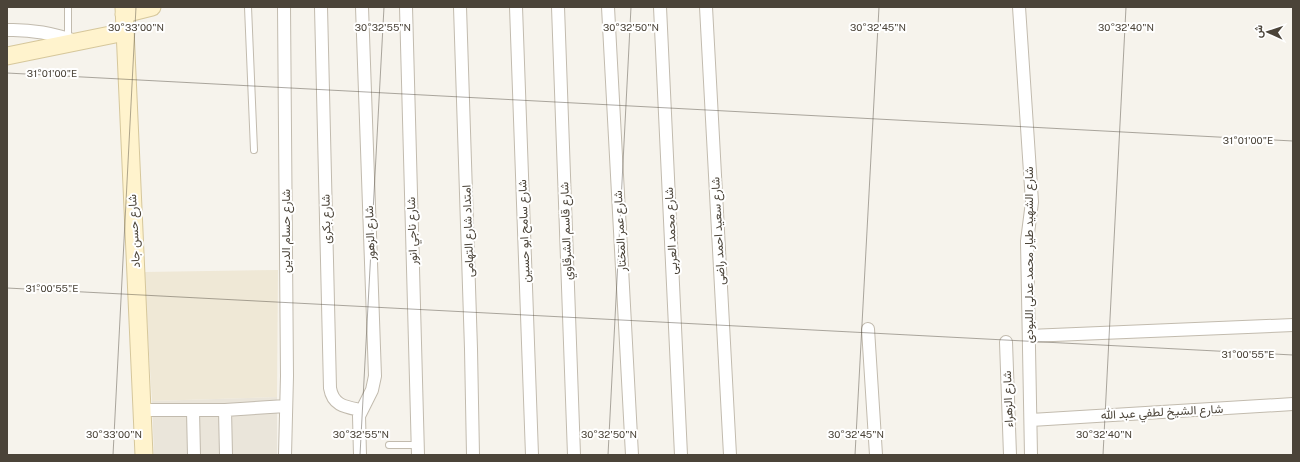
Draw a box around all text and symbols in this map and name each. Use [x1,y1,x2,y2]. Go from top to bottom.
north arrow [1248,12,1288,52]
text: 30°33'00"N [108,21,164,33]
text: 30°32'55"N [355,21,411,33]
text: 30°32'50"N [603,21,659,33]
text: 30°32'45"N [850,21,906,33]
text: 30°32'40"N [1098,21,1154,33]
text: ش [1252,25,1265,38]
text: 31°01'00"E [27,67,77,79]
text: 31°01'00"E [1223,134,1273,146]
street label: شارع الشهيد طيار محمد عدلى اللبودى [1022,167,1038,343]
street label: شارع سعيد احمد راضى [708,177,730,285]
street label: شارع سامح ابو حسين [515,179,535,283]
street label: شارع قاسم الشرقاوي [557,182,578,280]
street label: امتداد شارع التهامى [459,184,479,277]
street label: شارع محمد العربى [662,187,682,275]
street label: شارع حسام الدين [279,189,295,273]
street label: شارع عمر المختار [611,190,631,273]
street label: شارع حسن جاد [125,194,145,268]
street label: شارع بكرى [319,194,335,244]
street label: شارع ناجي انور [404,197,423,266]
street label: شارع الزهور [362,205,380,262]
text: 31°00'55"E [26,282,78,294]
text: 31°00'55"E [1222,348,1274,360]
street label: شارع الزهراء [1000,370,1018,428]
street label: شارع الشيخ لطفي عبد الله [1100,402,1224,425]
text: 30°33'00"N [86,428,142,440]
text: 30°32'55"N [333,428,389,440]
text: 30°32'50"N [581,428,637,440]
text: 30°32'45"N [828,428,884,440]
text: 30°32'40"N [1076,428,1132,440]

